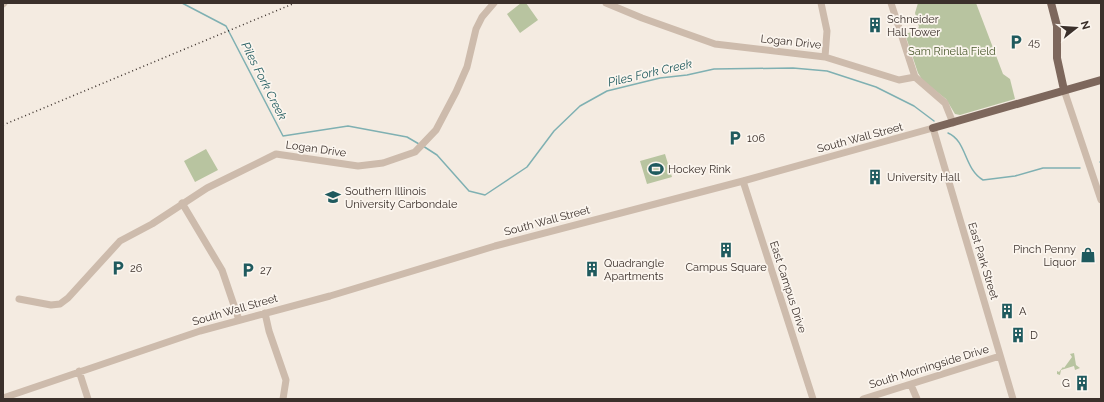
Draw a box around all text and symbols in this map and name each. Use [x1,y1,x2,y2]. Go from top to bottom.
north arrow [1056,8,1096,48]
place label: Schneider Hall Tower [887,13,940,39]
building icon: Schneider Hall Tower [866,16,884,34]
text: N [1078,19,1093,31]
street label: Logan Drive [760,32,823,52]
parking icon: 45 [1007,33,1025,51]
place label: 45 [1028,36,1040,49]
water label: Piles Fork Creek [238,40,290,123]
park label: Sam Rinella Field [908,45,996,58]
water label: Piles Fork Creek [607,56,694,89]
street label: South Wall Street [816,120,905,156]
parking icon: 106 [726,129,744,147]
place label: 106 [747,132,765,145]
street label: Logan Drive [285,138,348,160]
sports icon: Hockey Rink [647,160,665,178]
place label: Hockey Rink [668,163,731,176]
building icon: University Hall [866,168,884,186]
place label: University Hall [887,171,960,184]
place label: Southern Illinois University Carbondale [345,185,458,211]
school or university icon: Southern Illinois University Carbondale [324,188,342,206]
street label: South Wall Street [503,203,592,239]
street label: East Park Street [965,221,1001,302]
street label: East Campus Drive [767,239,809,335]
building icon: Campus Square [717,241,735,259]
place label: Pinch Penny Liquor [1013,243,1076,269]
shop icon: Pinch Penny Liquor [1079,246,1097,264]
place label: Quadrangle Apartments [604,257,665,283]
parking icon: 26 [109,259,127,277]
building icon: Quadrangle Apartments [583,260,601,278]
parking icon: 27 [239,261,257,279]
place label: Campus Square [685,261,767,274]
place label: 26 [130,262,143,275]
place label: 27 [260,264,272,277]
street label: South Wall Street [191,292,279,328]
building icon: A [998,302,1016,320]
place label: A [1019,305,1027,318]
building icon: D [1009,326,1027,344]
place label: D [1030,329,1038,342]
street label: South Morningside Drive [867,342,991,391]
building icon: G [1073,374,1091,392]
place label: G [1062,377,1070,390]

